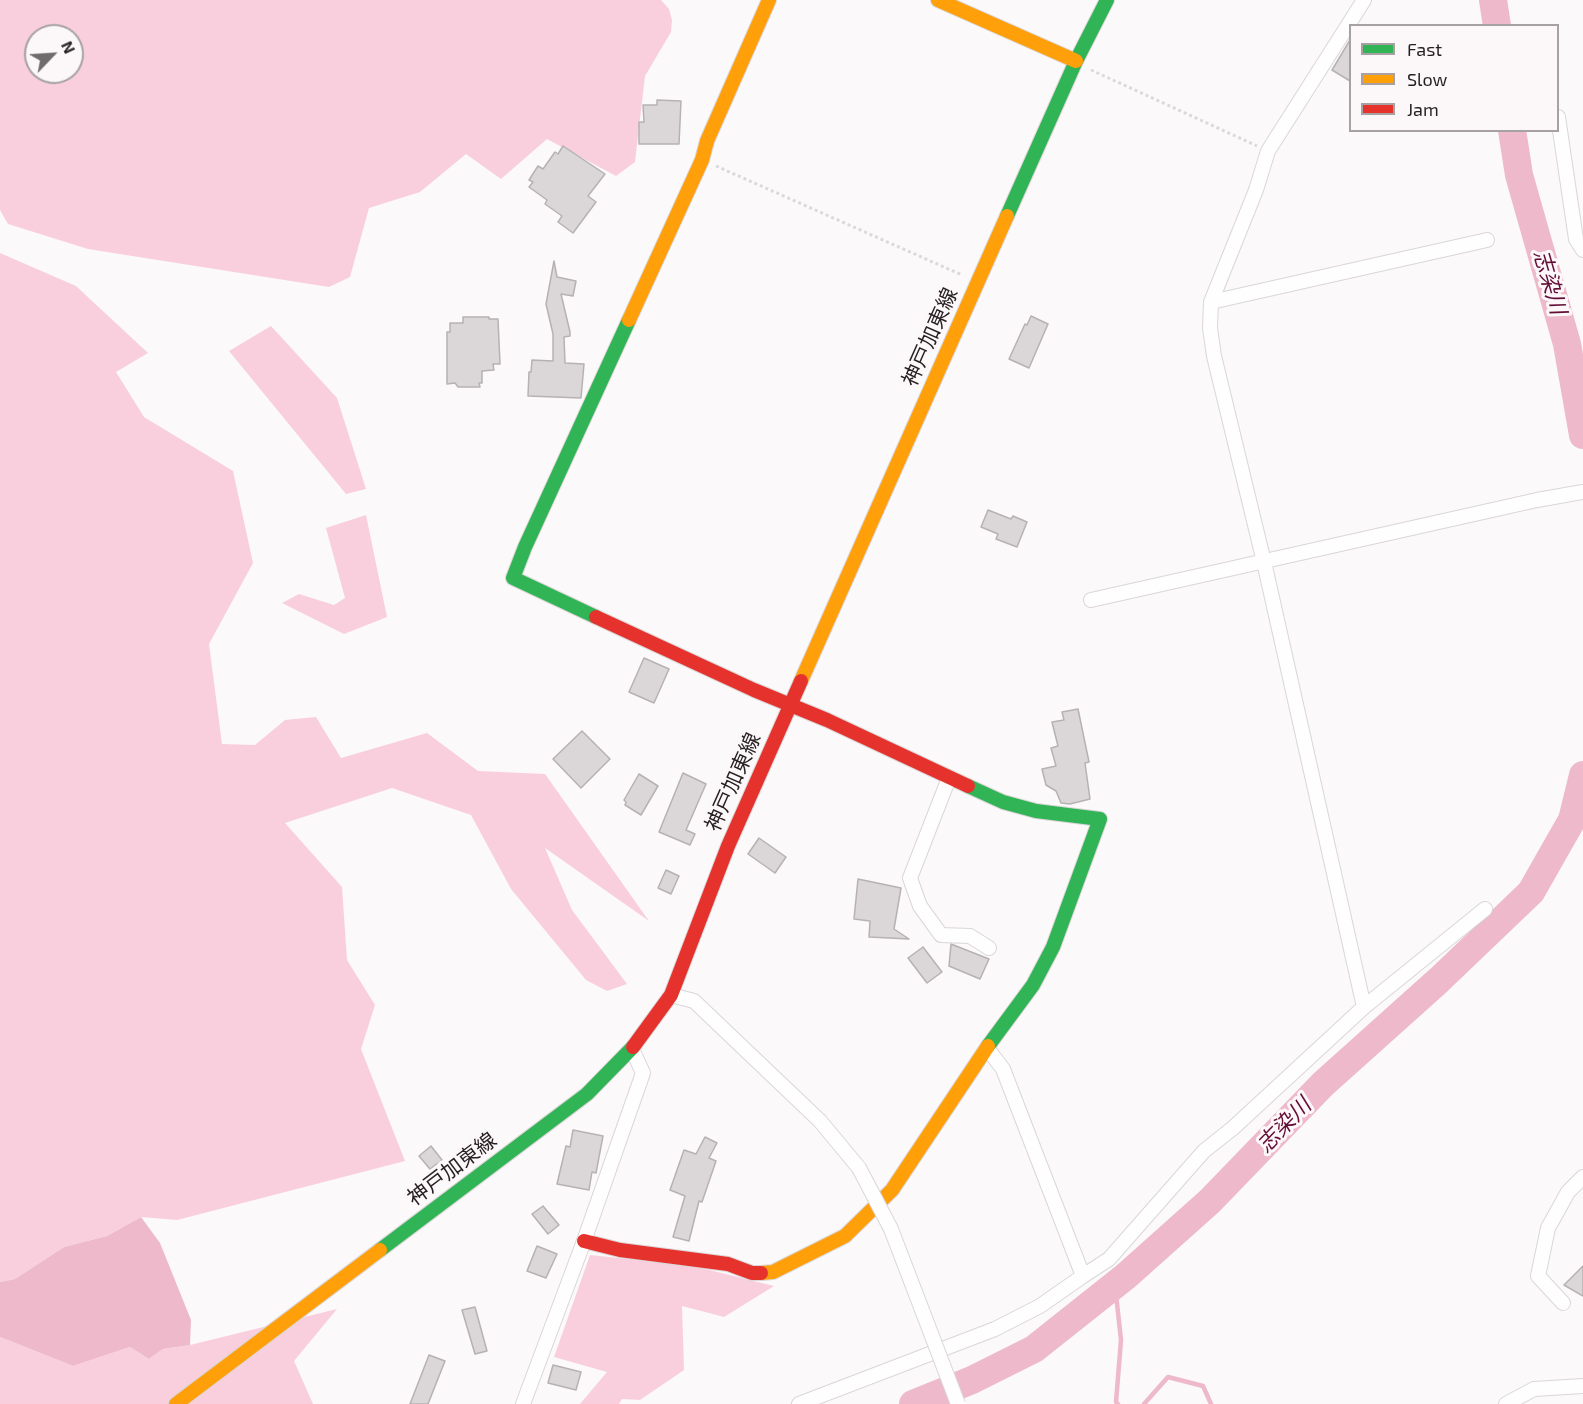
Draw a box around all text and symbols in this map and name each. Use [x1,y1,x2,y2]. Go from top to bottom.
north arrow [24,24,84,84]
legend [1349,24,1559,132]
text: N [58,38,80,56]
text: Fast [1407,38,1442,60]
text: Slow [1407,68,1447,90]
text: Jam [1407,98,1439,120]
water label: 志染川 [1528,247,1572,317]
street label: 神戸加東線 [897,284,963,390]
street label: 神戸加東線 [700,729,766,835]
water label: 志染川 [1252,1092,1316,1158]
street label: 神戸加東線 [402,1127,502,1211]

